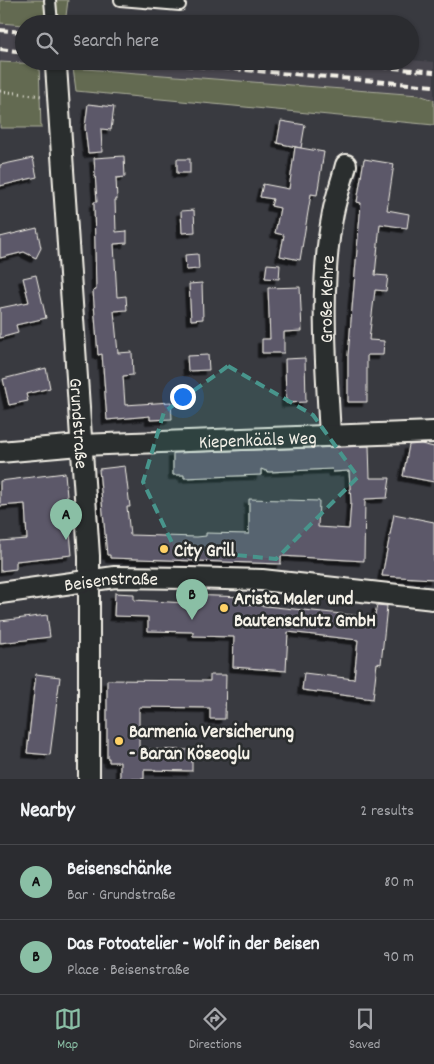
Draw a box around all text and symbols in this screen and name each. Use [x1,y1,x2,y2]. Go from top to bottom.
search box [15,15,419,70]
icon: search [33,29,61,57]
text: Search here [73,29,159,56]
street label: Große Kehre [315,254,344,344]
street label: Grundstraße [60,377,93,470]
your location [170,384,196,410]
street label: Kiepenkääls Weg [198,426,317,458]
pin: A [50,499,82,540]
place label: City Grill [174,539,236,566]
marker: City Grill [158,543,170,555]
street label: Beisenstraße [63,567,158,601]
pin: B [176,579,208,620]
place label: Arista Maler und Bautenschutz GmbH [234,587,376,636]
marker: Arista Maler und Bautenschutz GmbH [218,602,230,614]
place label: Barmenia Versicherung - Baran Köseoglu [129,720,294,769]
marker: Barmenia Versicherung - Baran Köseoglu [113,735,125,747]
text: Nearby [20,797,75,827]
text: 2 results [360,800,414,823]
text: Beisenschänke [67,857,172,884]
text: A [32,871,40,894]
text: 80 m [384,871,414,894]
text: Bar · Grundstraße [67,884,176,907]
text: Das Fotoatelier - Wolf in der Beisen [67,932,320,959]
text: B [32,946,40,969]
text: 90 m [383,946,414,969]
text: Place · Beisenstraße [67,959,189,982]
tab: Map [54,1005,82,1055]
tab: Directions [189,1005,242,1055]
tab: Saved [349,1005,380,1055]

